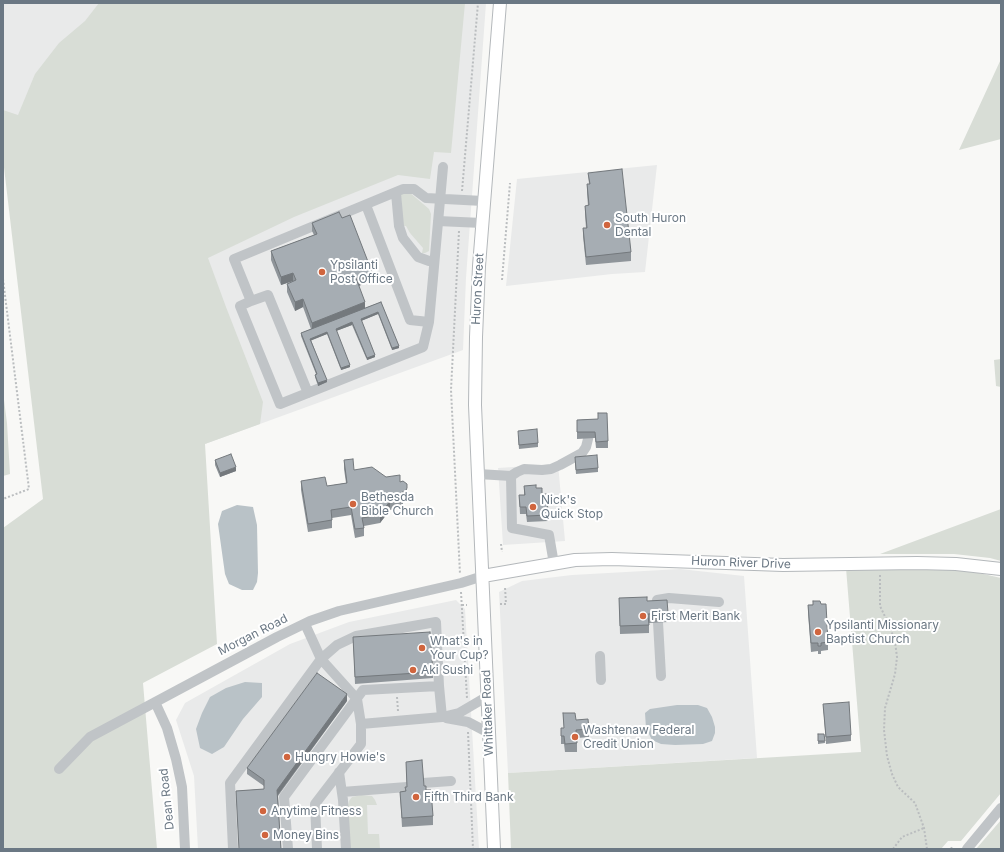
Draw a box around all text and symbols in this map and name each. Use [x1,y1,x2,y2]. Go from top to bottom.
place label: South Huron Dental [615,211,686,239]
marker: South Huron Dental [602,220,612,230]
street label: Huron Street [469,253,487,325]
place label: Ypsilanti Post Office [330,258,393,286]
marker: Ypsilanti Post Office [317,267,327,277]
place label: Bethesda Bible Church [361,490,434,518]
place label: Nick's Quick Stop [541,493,603,521]
marker: Bethesda Bible Church [348,499,358,509]
marker: Nick's Quick Stop [528,502,538,512]
street label: Huron River Drive [691,554,791,572]
place label: First Merit Bank [651,609,740,623]
street label: Morgan Road [216,611,290,659]
marker: First Merit Bank [638,611,648,621]
place label: Ypsilanti Missionary Baptist Church [826,618,939,646]
marker: Ypsilanti Missionary Baptist Church [813,627,823,637]
place label: What's in Your Cup? [430,634,489,662]
marker: What's in Your Cup? [417,643,427,653]
place label: Aki Sushi [421,663,473,677]
marker: Aki Sushi [408,665,418,675]
street label: Whittaker Road [479,670,497,756]
place label: Washtenaw Federal Credit Union [583,723,694,751]
marker: Washtenaw Federal Credit Union [570,732,580,742]
place label: Hungry Howie's [295,750,386,764]
marker: Hungry Howie's [282,752,292,762]
street label: Dean Road [157,767,177,831]
place label: Fifth Third Bank [424,790,513,804]
marker: Fifth Third Bank [411,792,421,802]
place label: Anytime Fitness [271,804,361,818]
marker: Anytime Fitness [258,806,268,816]
place label: Money Bins [273,828,339,842]
marker: Money Bins [260,830,270,840]

